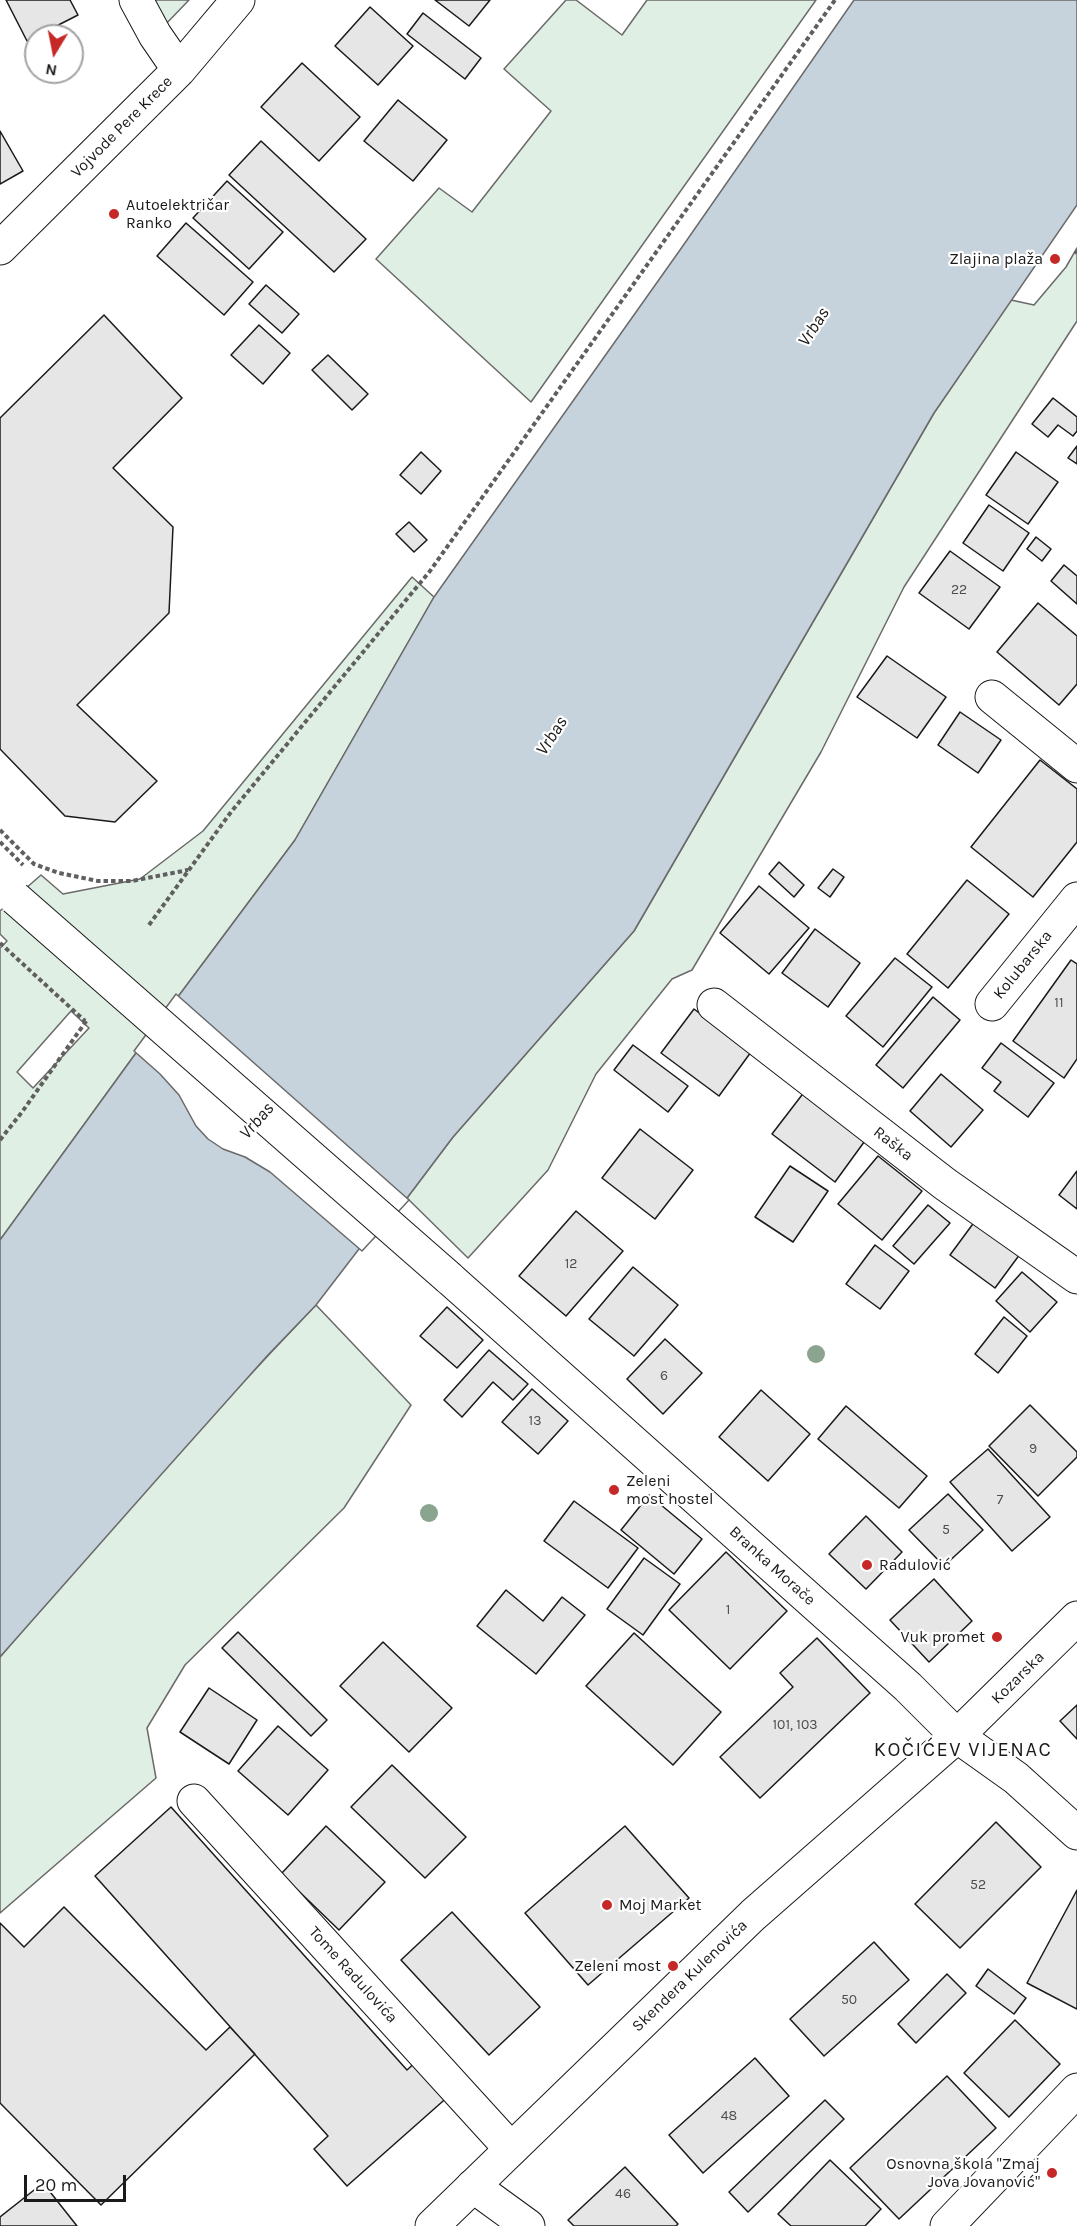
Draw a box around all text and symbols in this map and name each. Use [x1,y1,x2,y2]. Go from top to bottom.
north arrow [24,24,84,84]
text: N [44,60,58,81]
street label: Vojvode Pere Krece [67,72,177,182]
place label: Autoelektričar Ranko [126,195,229,233]
marker: Autoelektričar Ranko [107,207,121,221]
place label: Zlajina plaža [949,249,1043,269]
marker: Zlajina plaža [1048,252,1062,266]
water label: Vrbas [793,303,835,351]
house number: 22 [951,582,967,598]
water label: Vrbas [531,712,573,760]
street label: Kolubarska [989,927,1057,1003]
house number: 11 [1054,995,1064,1011]
water label: Vrbas [235,1098,279,1144]
street label: Raška [869,1123,917,1165]
house number: 12 [565,1256,577,1272]
house number: 6 [660,1368,668,1384]
house number: 13 [529,1413,541,1429]
house number: 9 [1029,1441,1037,1457]
place label: Zeleni most hostel [626,1471,713,1509]
marker: Zeleni most hostel [607,1483,621,1497]
house number: 7 [997,1492,1003,1508]
street label: Branka Morače [725,1522,819,1610]
house number: 5 [942,1522,950,1538]
place label: Radulović [879,1555,951,1575]
marker: Radulović [860,1558,874,1572]
house number: 1 [726,1602,730,1618]
place label: Vuk promet [900,1627,985,1647]
marker: Vuk promet [990,1630,1004,1644]
street label: Kozarska [988,1648,1048,1708]
house number: 101, 103 [772,1717,818,1733]
district label: KOČIĆEV VIJENAC [874,1738,1052,1762]
house number: 52 [970,1877,986,1893]
place label: Moj Market [619,1895,702,1915]
marker: Moj Market [600,1898,614,1912]
street label: Skendera Kulenovića [628,1916,752,2036]
street label: Tome Radulovića [305,1923,401,2027]
place label: Zeleni most [574,1956,661,1976]
marker: Zeleni most [666,1959,680,1973]
house number: 50 [841,1992,857,2008]
house number: 48 [721,2108,737,2124]
place label: Osnovna škola "Zmaj Jova Jovanović" [886,2154,1040,2192]
scale bar [27,2163,129,2201]
marker: Osnovna škola "Zmaj Jova Jovanović" [1045,2166,1059,2180]
text: 20 m [35,2174,77,2196]
house number: 46 [615,2186,631,2202]

